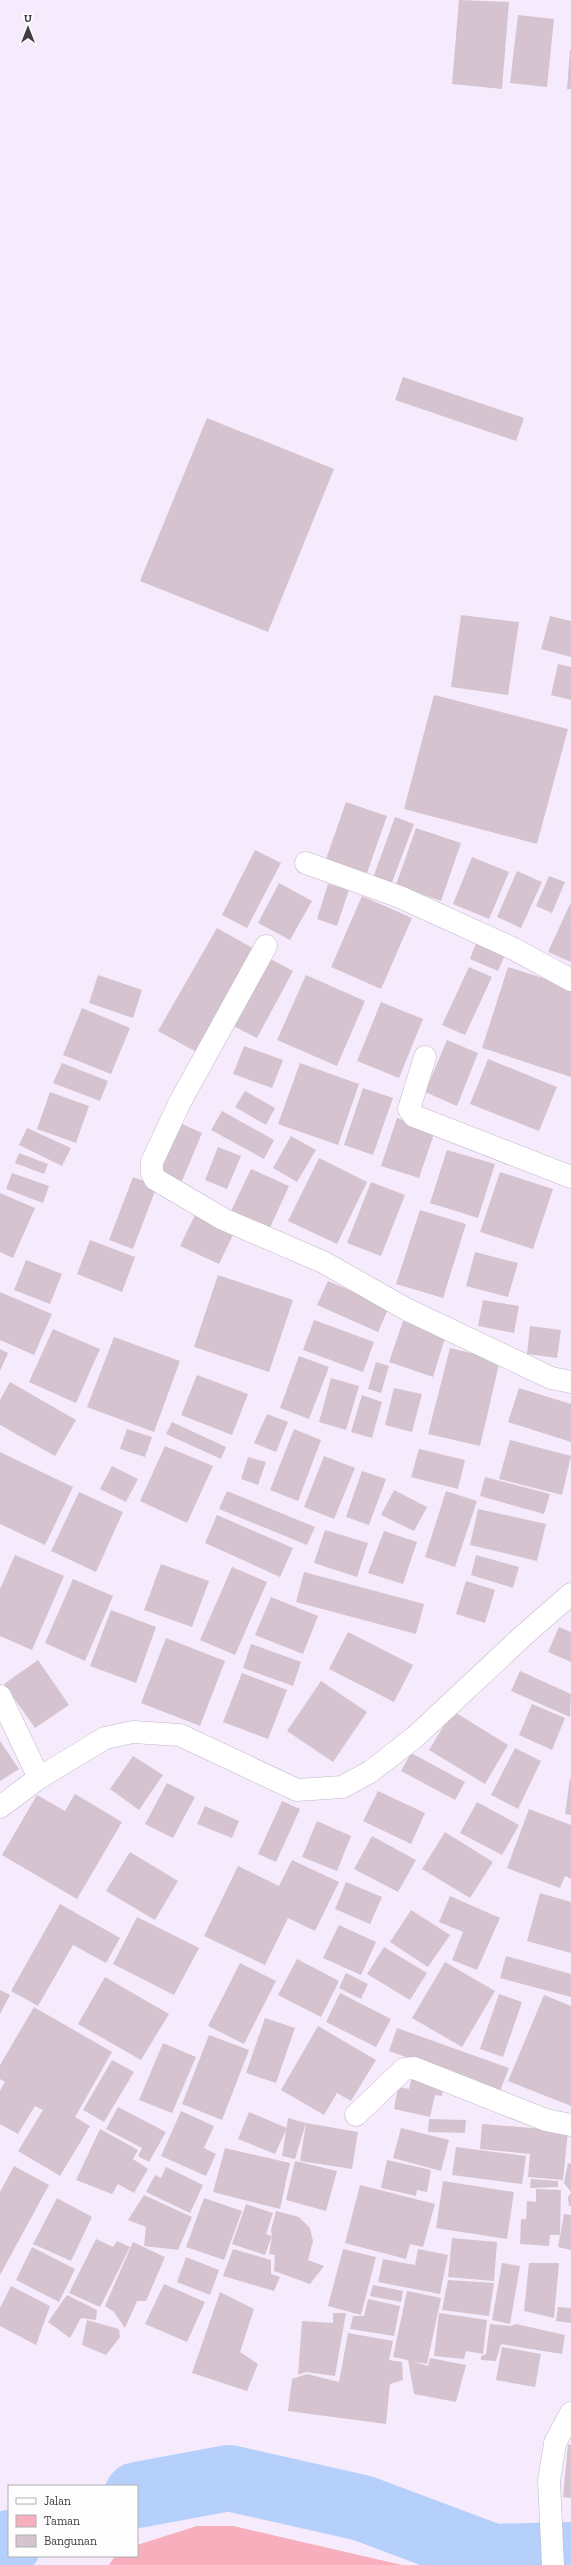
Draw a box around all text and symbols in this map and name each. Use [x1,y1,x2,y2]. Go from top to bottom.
north arrow [8,8,48,48]
text: U [24,12,32,25]
legend [8,2485,138,2557]
text: Jalan [44,2494,71,2508]
text: Taman [44,2514,80,2528]
text: Bangunan [44,2534,97,2548]

